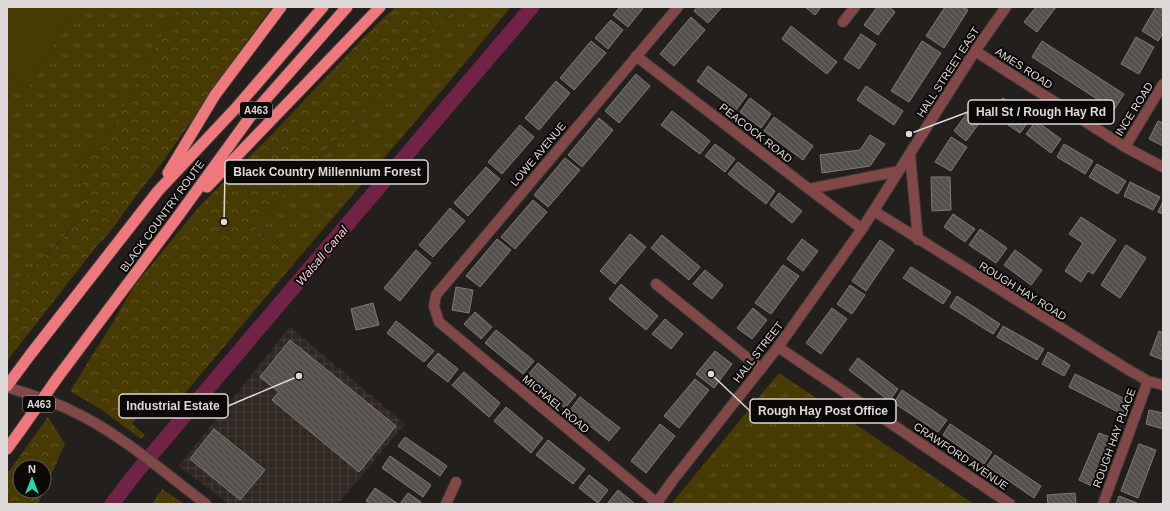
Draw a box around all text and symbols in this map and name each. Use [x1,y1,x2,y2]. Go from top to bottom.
street label: HALL STREET EAST [914,24,982,119]
street label: AMES ROAD [993,45,1055,91]
street label: INCE ROAD [1113,80,1155,138]
callout: Hall St / Rough Hay Rd [968,100,1114,124]
street label: PEACOCK ROAD [717,101,795,165]
road number: A463 [240,102,272,118]
text: Hall St / Rough Hay Rd [976,105,1106,119]
street label: LOWE AVENUE [508,120,568,188]
street label: BLACK COUNTRY ROUTE [118,158,206,274]
callout: Black Country Millennium Forest [225,160,428,184]
text: Black Country Millennium Forest [233,165,421,179]
water label: Walsall Canal [293,223,351,289]
street label: ROUGH HAY ROAD [977,259,1069,323]
street label: HALL STREET [731,319,786,385]
street label: MICHAEL ROAD [520,373,592,435]
street label: ROUGH HAY PLACE [1090,387,1138,489]
callout: Industrial Estate [119,394,228,418]
road number: A463 [23,396,55,412]
text: Industrial Estate [126,399,220,413]
callout: Rough Hay Post Office [750,399,896,423]
text: Rough Hay Post Office [758,404,888,418]
street label: CRAWFORD AVENUE [912,420,1010,492]
north arrow [12,459,52,499]
text: N [28,463,36,475]

